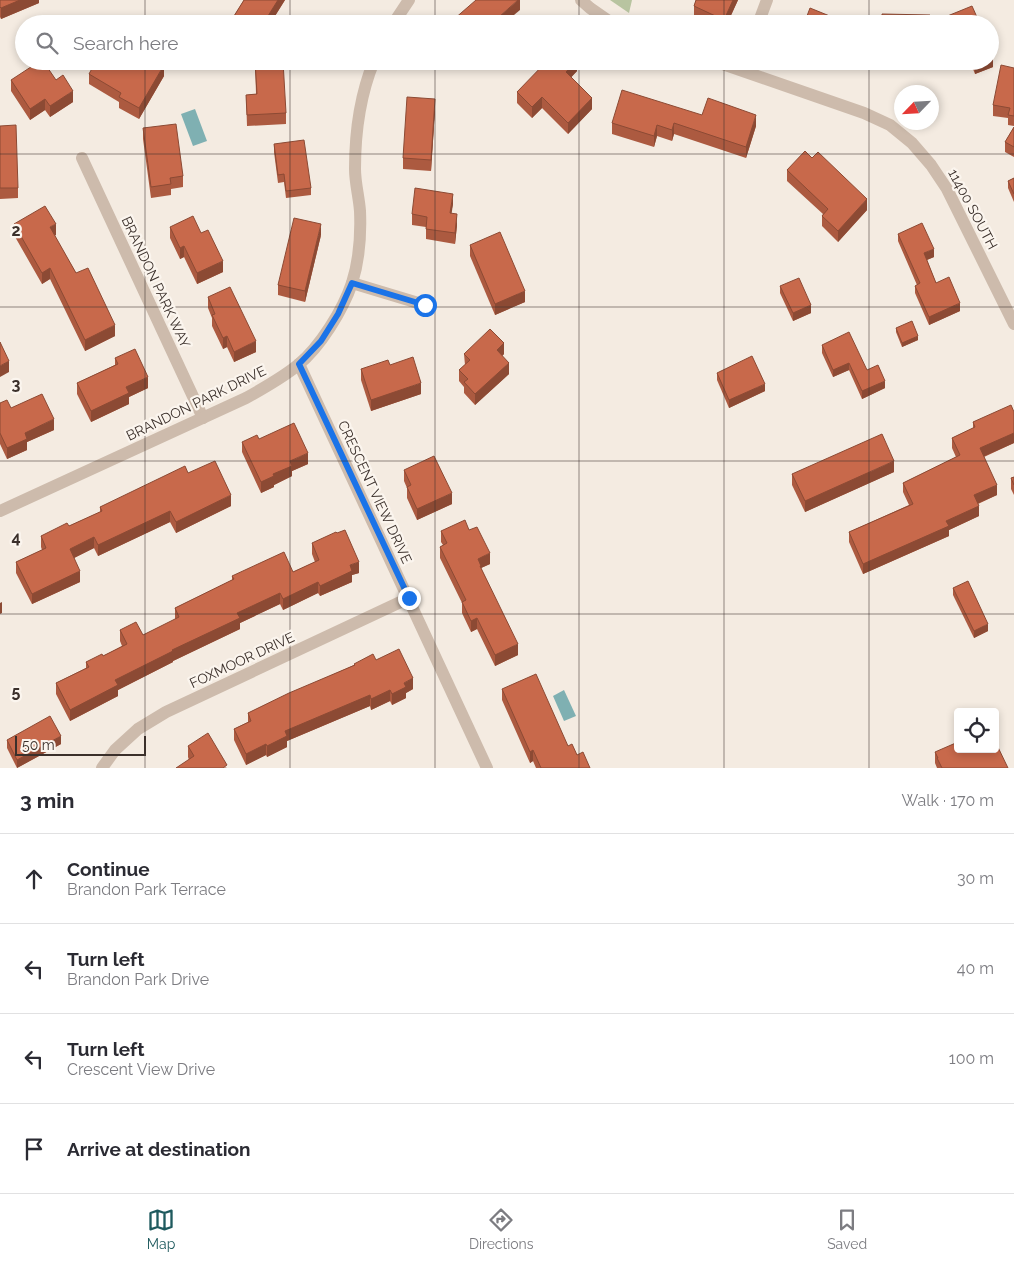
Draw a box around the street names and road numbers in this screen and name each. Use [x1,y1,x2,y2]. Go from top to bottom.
street label: 11400 SOUTH [945,166,1001,252]
street label: BRANDON PARK WAY [118,214,194,350]
street label: BRANDON PARK DRIVE [124,362,268,444]
street label: CRESCENT VIEW DRIVE [335,418,415,566]
street label: FOXMOOR DRIVE [187,629,297,691]

